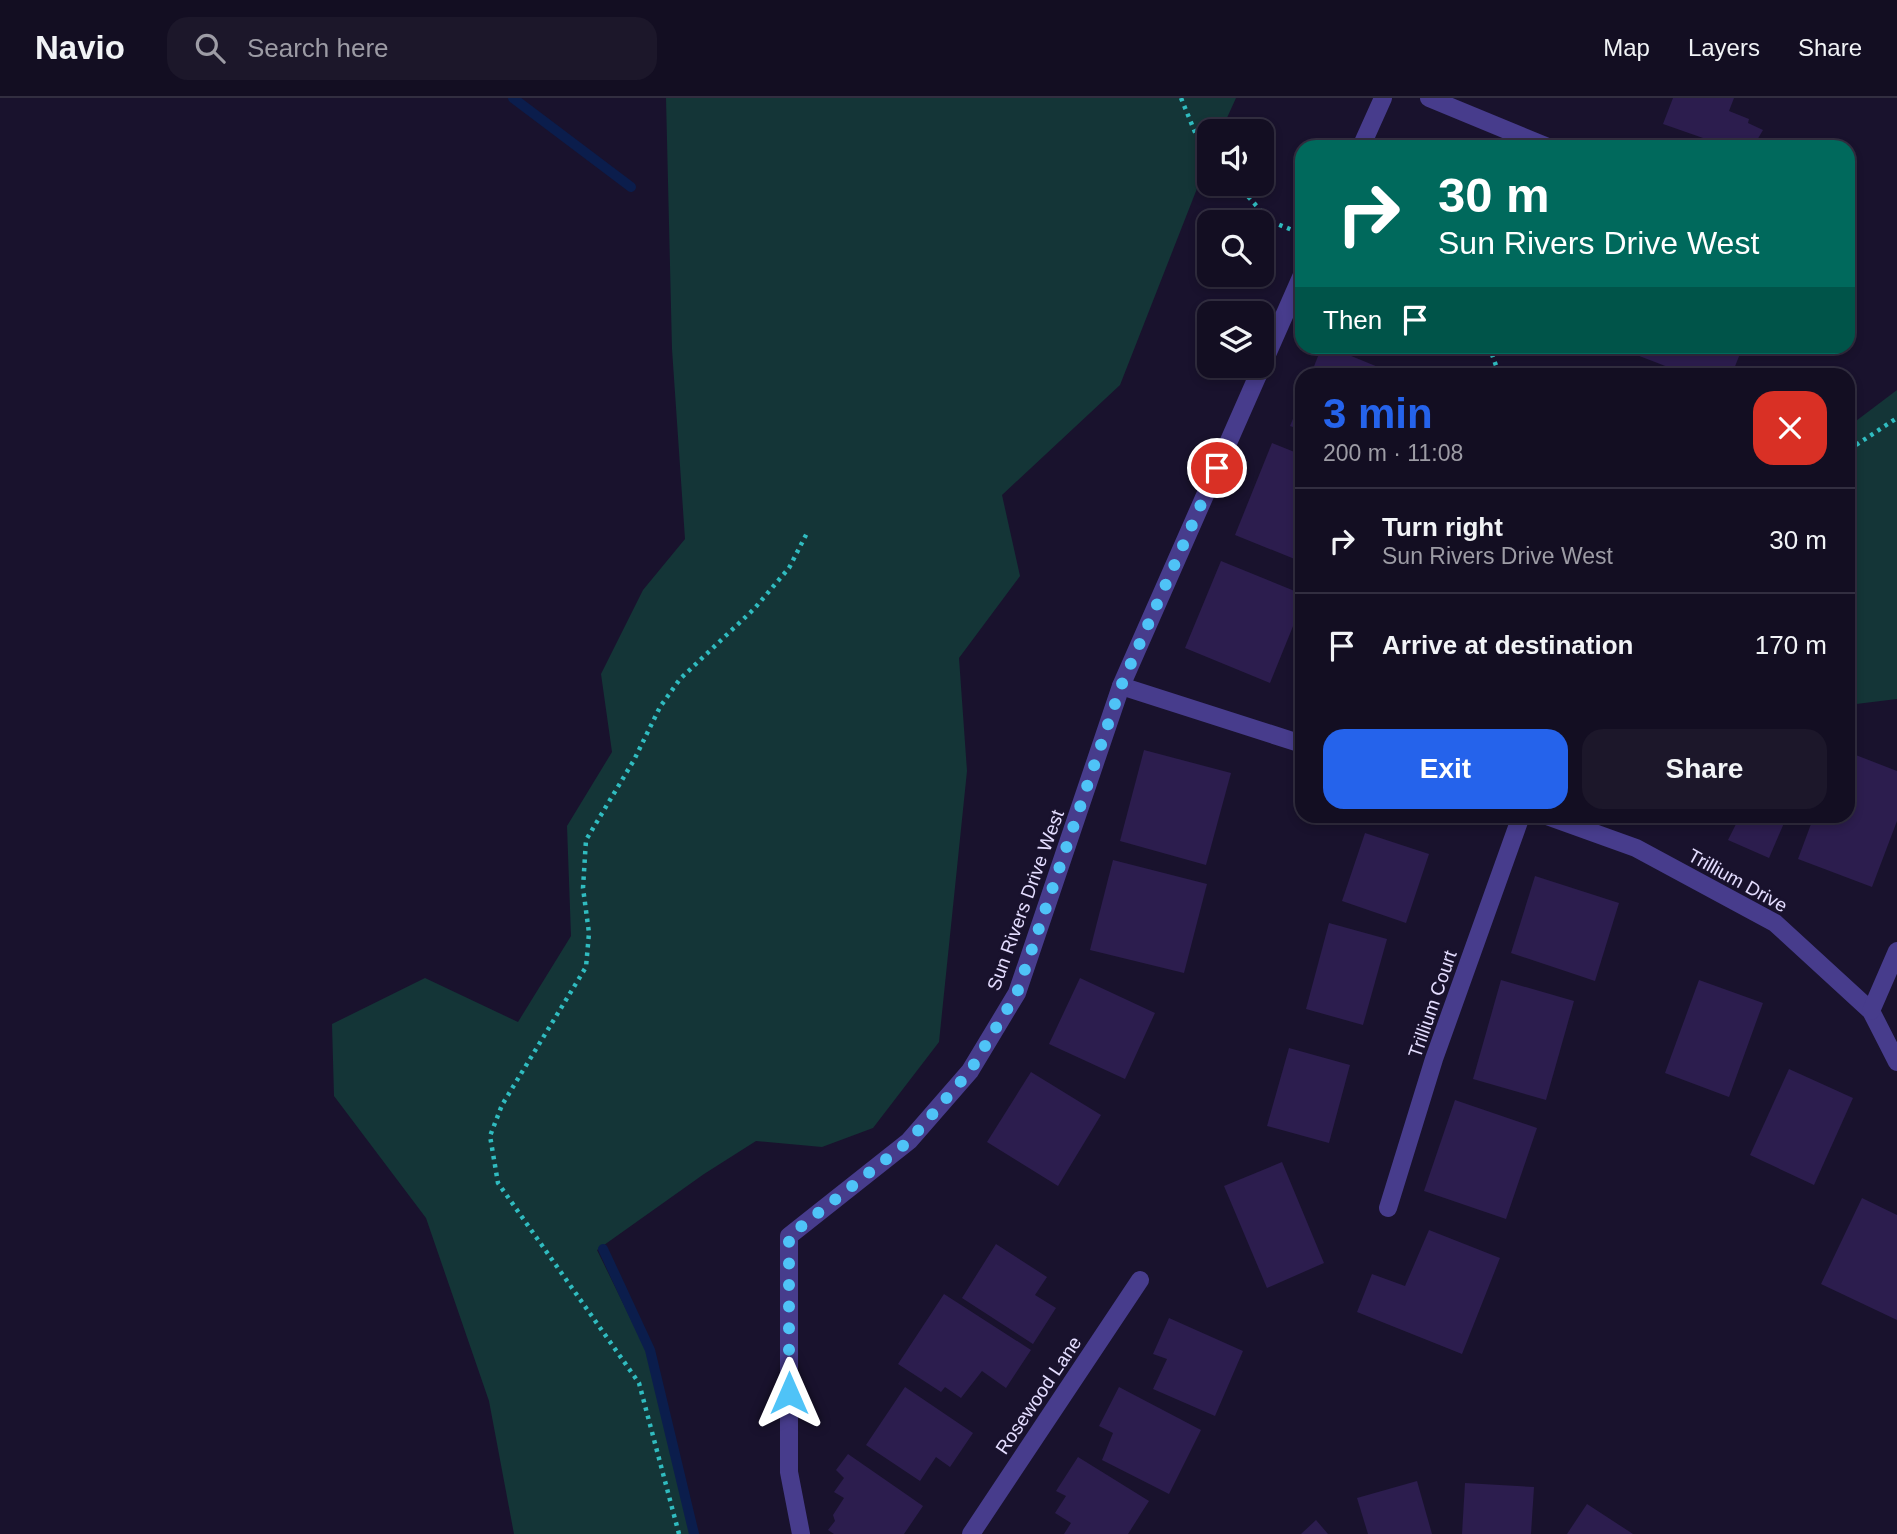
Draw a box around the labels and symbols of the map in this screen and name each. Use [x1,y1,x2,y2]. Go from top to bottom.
pin [1187,438,1247,498]
street label: Sun Rivers Drive West [983,806,1068,993]
street label: Trillium Drive [1685,845,1791,916]
street label: Trillium Court [1404,947,1461,1061]
street label: Rosewood Lane [991,1332,1086,1458]
position arrow [752,1356,826,1430]

